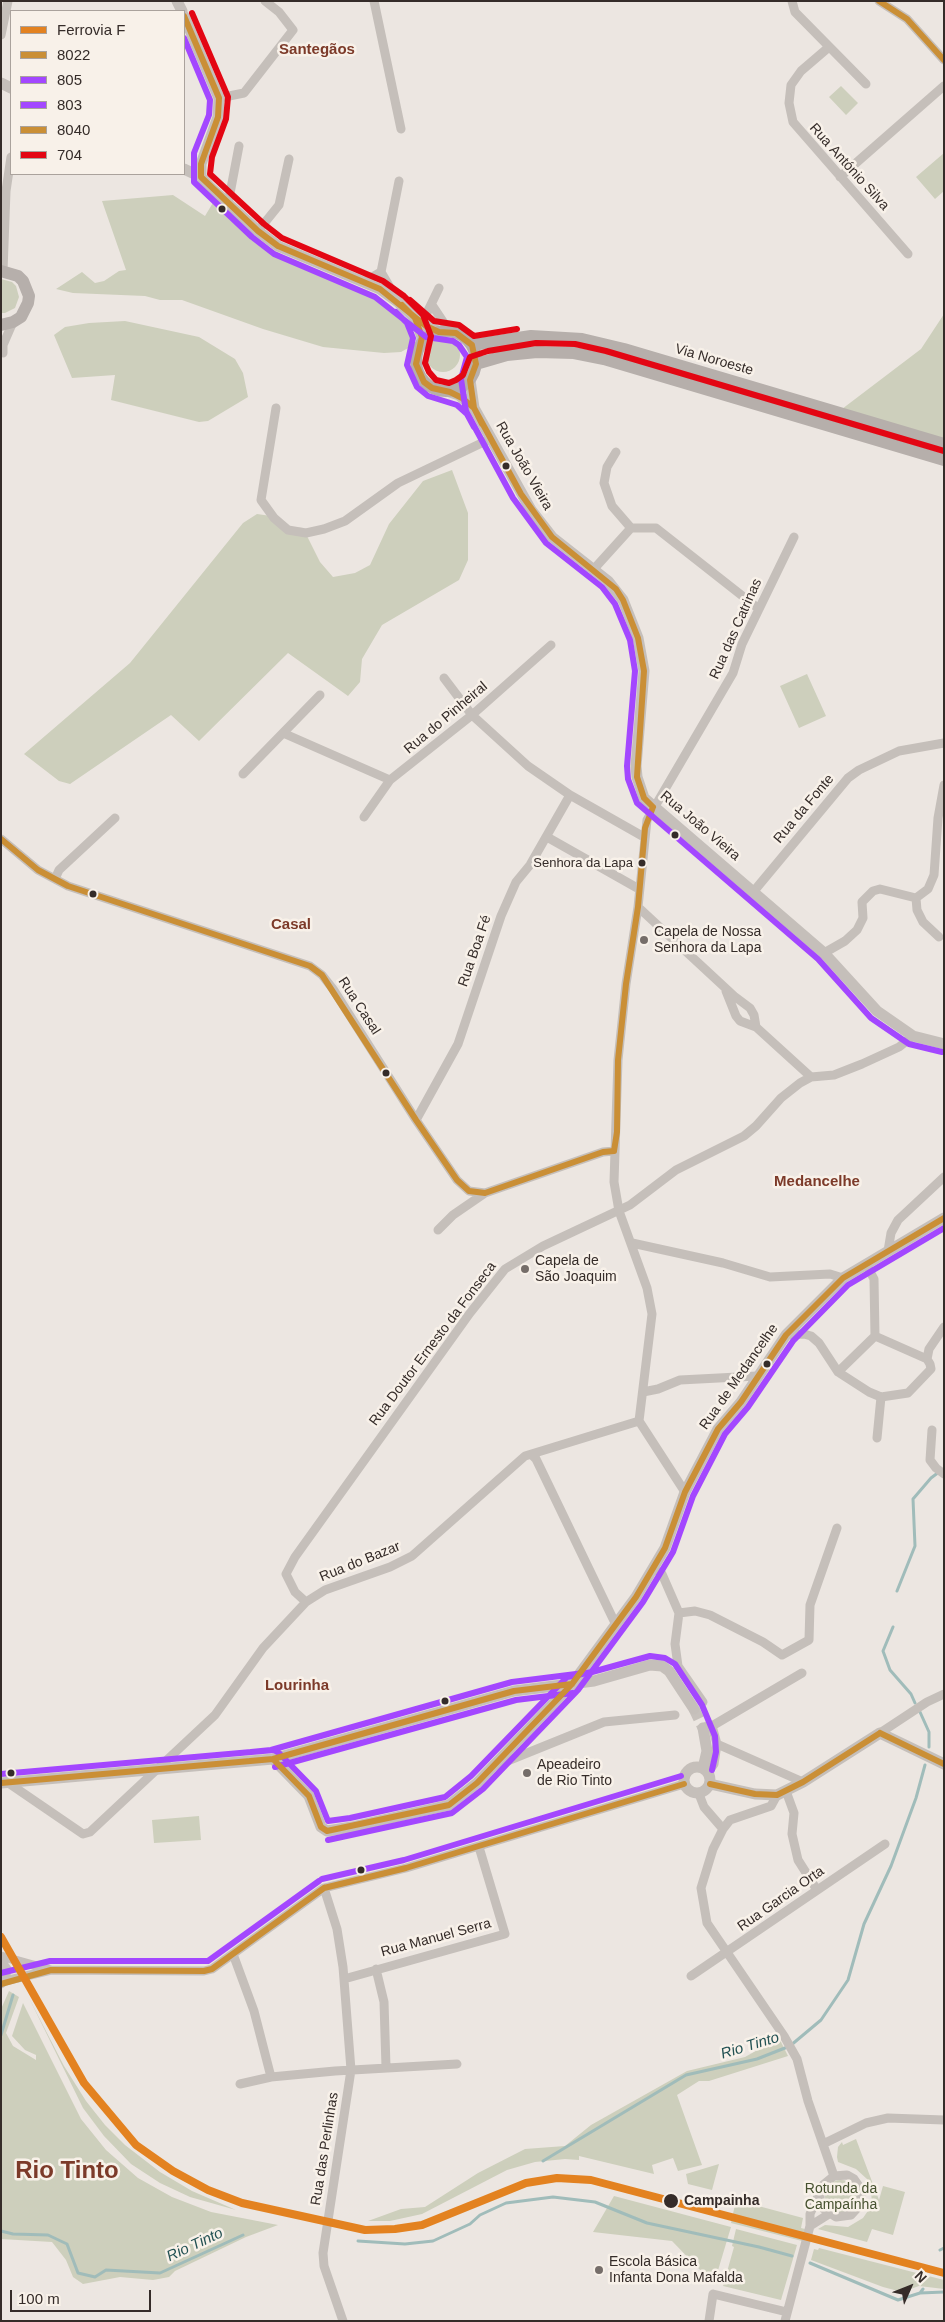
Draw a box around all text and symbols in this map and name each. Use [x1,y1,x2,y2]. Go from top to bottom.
legend [10,10,185,175]
text: Ferrovia F [57,21,125,38]
district label: Santegãos [279,41,355,59]
text: 8022 [57,46,90,63]
text: 805 [57,71,82,88]
text: 803 [57,96,82,113]
street label: Rua António Silva [806,120,892,214]
text: 8040 [57,121,90,138]
text: 704 [57,146,82,163]
unlabelled marker [217,204,227,214]
street label: Via Noroeste [673,341,755,379]
street label: Rua João Vieira [492,419,556,513]
unlabelled marker [501,461,511,471]
street label: Rua das Catrinas [706,576,766,682]
street label: Rua do Pinheiral [401,678,491,758]
street label: Rua da Fonte [770,771,838,847]
street label: Rua João Vieira [657,788,743,864]
unlabelled marker [670,830,680,840]
place label: Senhora da Lapa [533,855,633,871]
marker: Senhora da Lapa [637,858,647,868]
unlabelled marker [88,889,98,899]
street label: Rua Boa Fé [455,913,495,989]
district label: Casal [271,916,311,934]
place label: Capela de Nossa Senhora da Lapa [654,924,761,956]
marker: Capela de Nossa Senhora da Lapa [638,934,650,946]
street label: Rua Casal [334,974,384,1038]
unlabelled marker [381,1068,391,1078]
district label: Medancelhe [774,1173,860,1191]
place label: Capela de São Joaquim [535,1253,617,1285]
street label: Rua Doutor Ernesto da Fonseca [366,1259,500,1429]
marker: Capela de São Joaquim [519,1263,531,1275]
street label: Rua de Medancelhe [696,1321,782,1433]
unlabelled marker [762,1359,772,1369]
street label: Rua do Bazar [317,1538,403,1586]
district label: Lourinha [265,1677,329,1695]
unlabelled marker [440,1696,450,1706]
place label: Apeadeiro de Rio Tinto [537,1757,612,1790]
marker: Apeadeiro de Rio Tinto [521,1767,533,1779]
unlabelled marker [6,1768,16,1778]
street label: Rua Garcia Orta [734,1863,828,1935]
unlabelled marker [356,1865,366,1875]
street label: Rua Manuel Serra [379,1915,493,1961]
water label: Rio Tinto [719,2029,781,2063]
street label: Rua das Perlinhas [308,2091,342,2207]
district label: Rio Tinto [15,2157,119,2185]
park label: Rotunda da Campaínha [805,2181,877,2214]
marker: Campainha [662,2192,680,2210]
place label: Campainha [684,2193,759,2209]
water label: Rio Tinto [164,2224,226,2266]
place label: Escola Básica Infanta Dona Mafalda [609,2254,743,2286]
north arrow [885,2262,935,2312]
marker: Escola Básica Infanta Dona Mafalda [593,2264,605,2276]
text: N [912,2267,930,2286]
scale bar [12,2280,154,2312]
text: 100 m [18,2290,60,2307]

